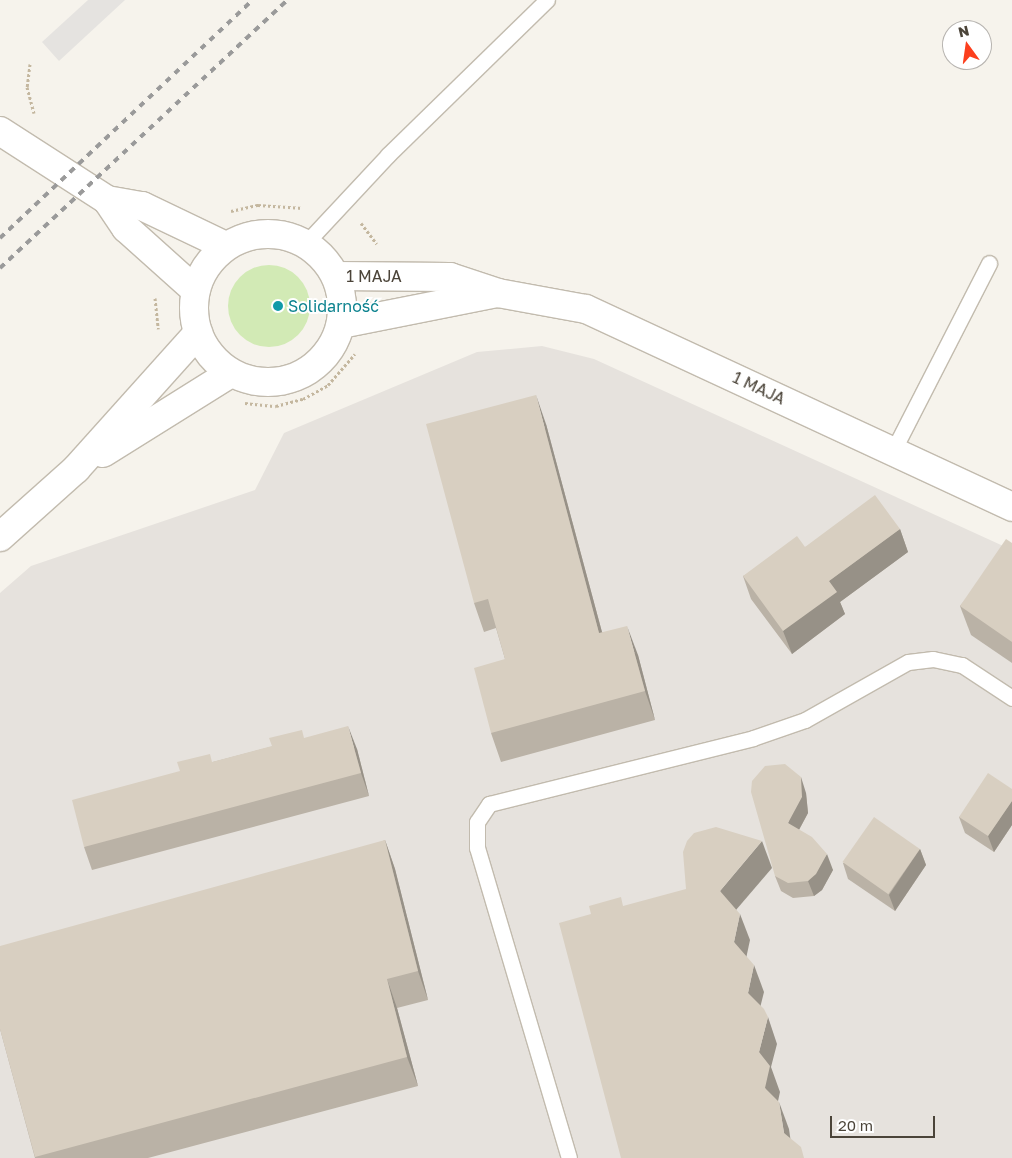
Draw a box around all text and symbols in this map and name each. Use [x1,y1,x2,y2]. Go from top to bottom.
north arrow [942,20,992,70]
text: N [956,21,971,40]
street label: 1 MAJA [346,266,402,286]
place label: Solidarność [288,296,379,316]
marker: Solidarność [272,300,284,312]
street label: 1 MAJA [730,368,788,408]
scale bar [832,1106,937,1138]
text: 20 m [838,1116,873,1134]

